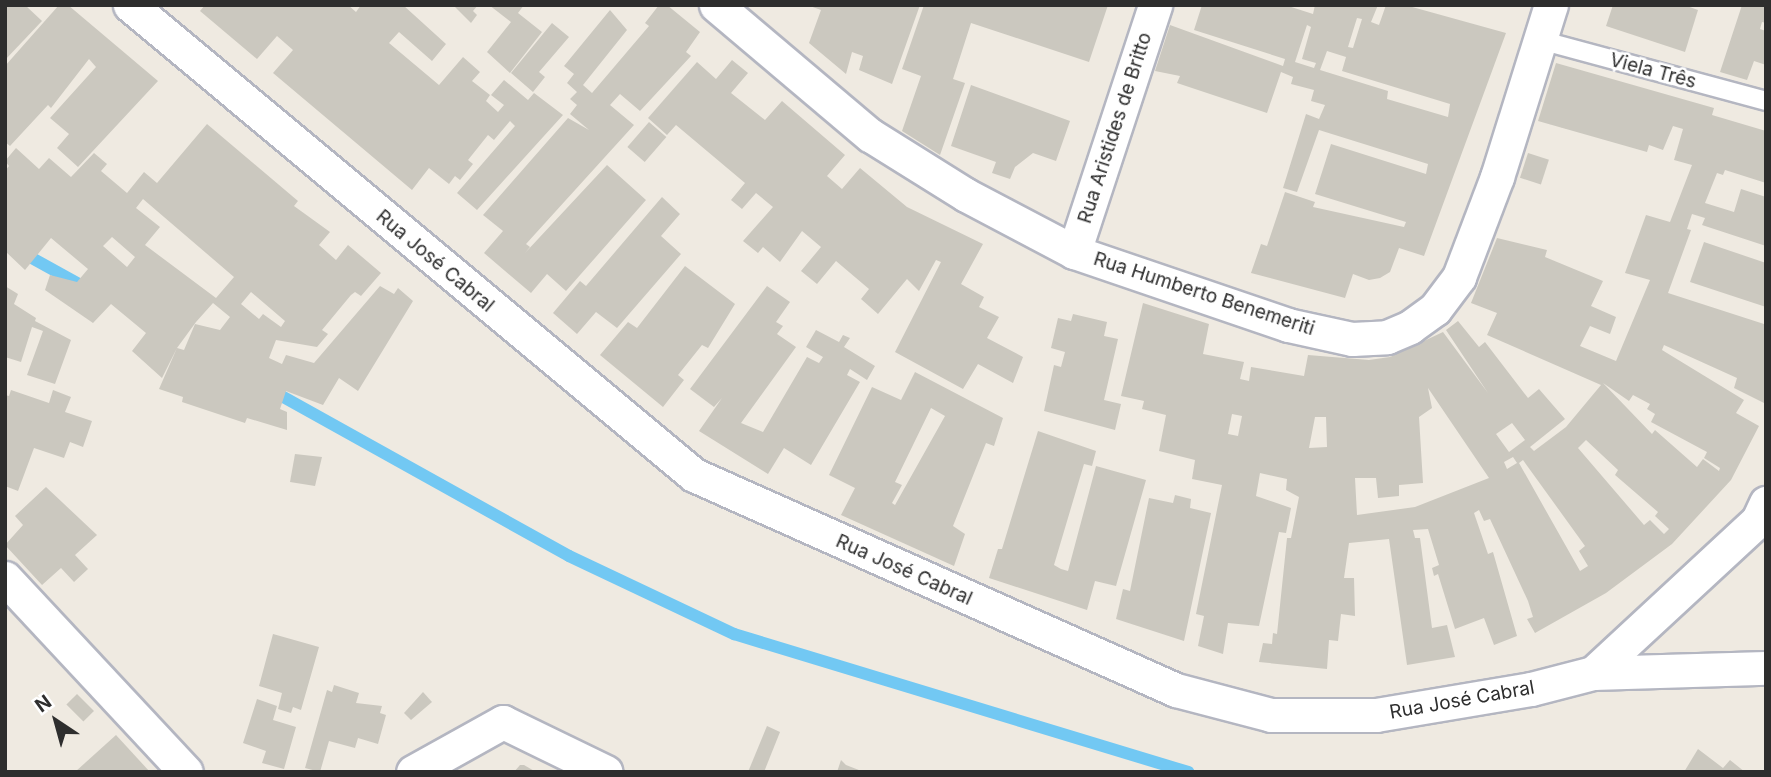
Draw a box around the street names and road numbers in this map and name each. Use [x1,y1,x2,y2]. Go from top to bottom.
street label: Rua Aristides de Britto [1073,30,1157,226]
street label: Viela Três [1607,49,1699,93]
street label: Rua José Cabral [371,205,499,317]
street label: Rua Humberto Benemeriti [1091,247,1317,341]
street label: Rua José Cabral [832,530,976,610]
street label: Rua José Cabral [1388,676,1536,724]

